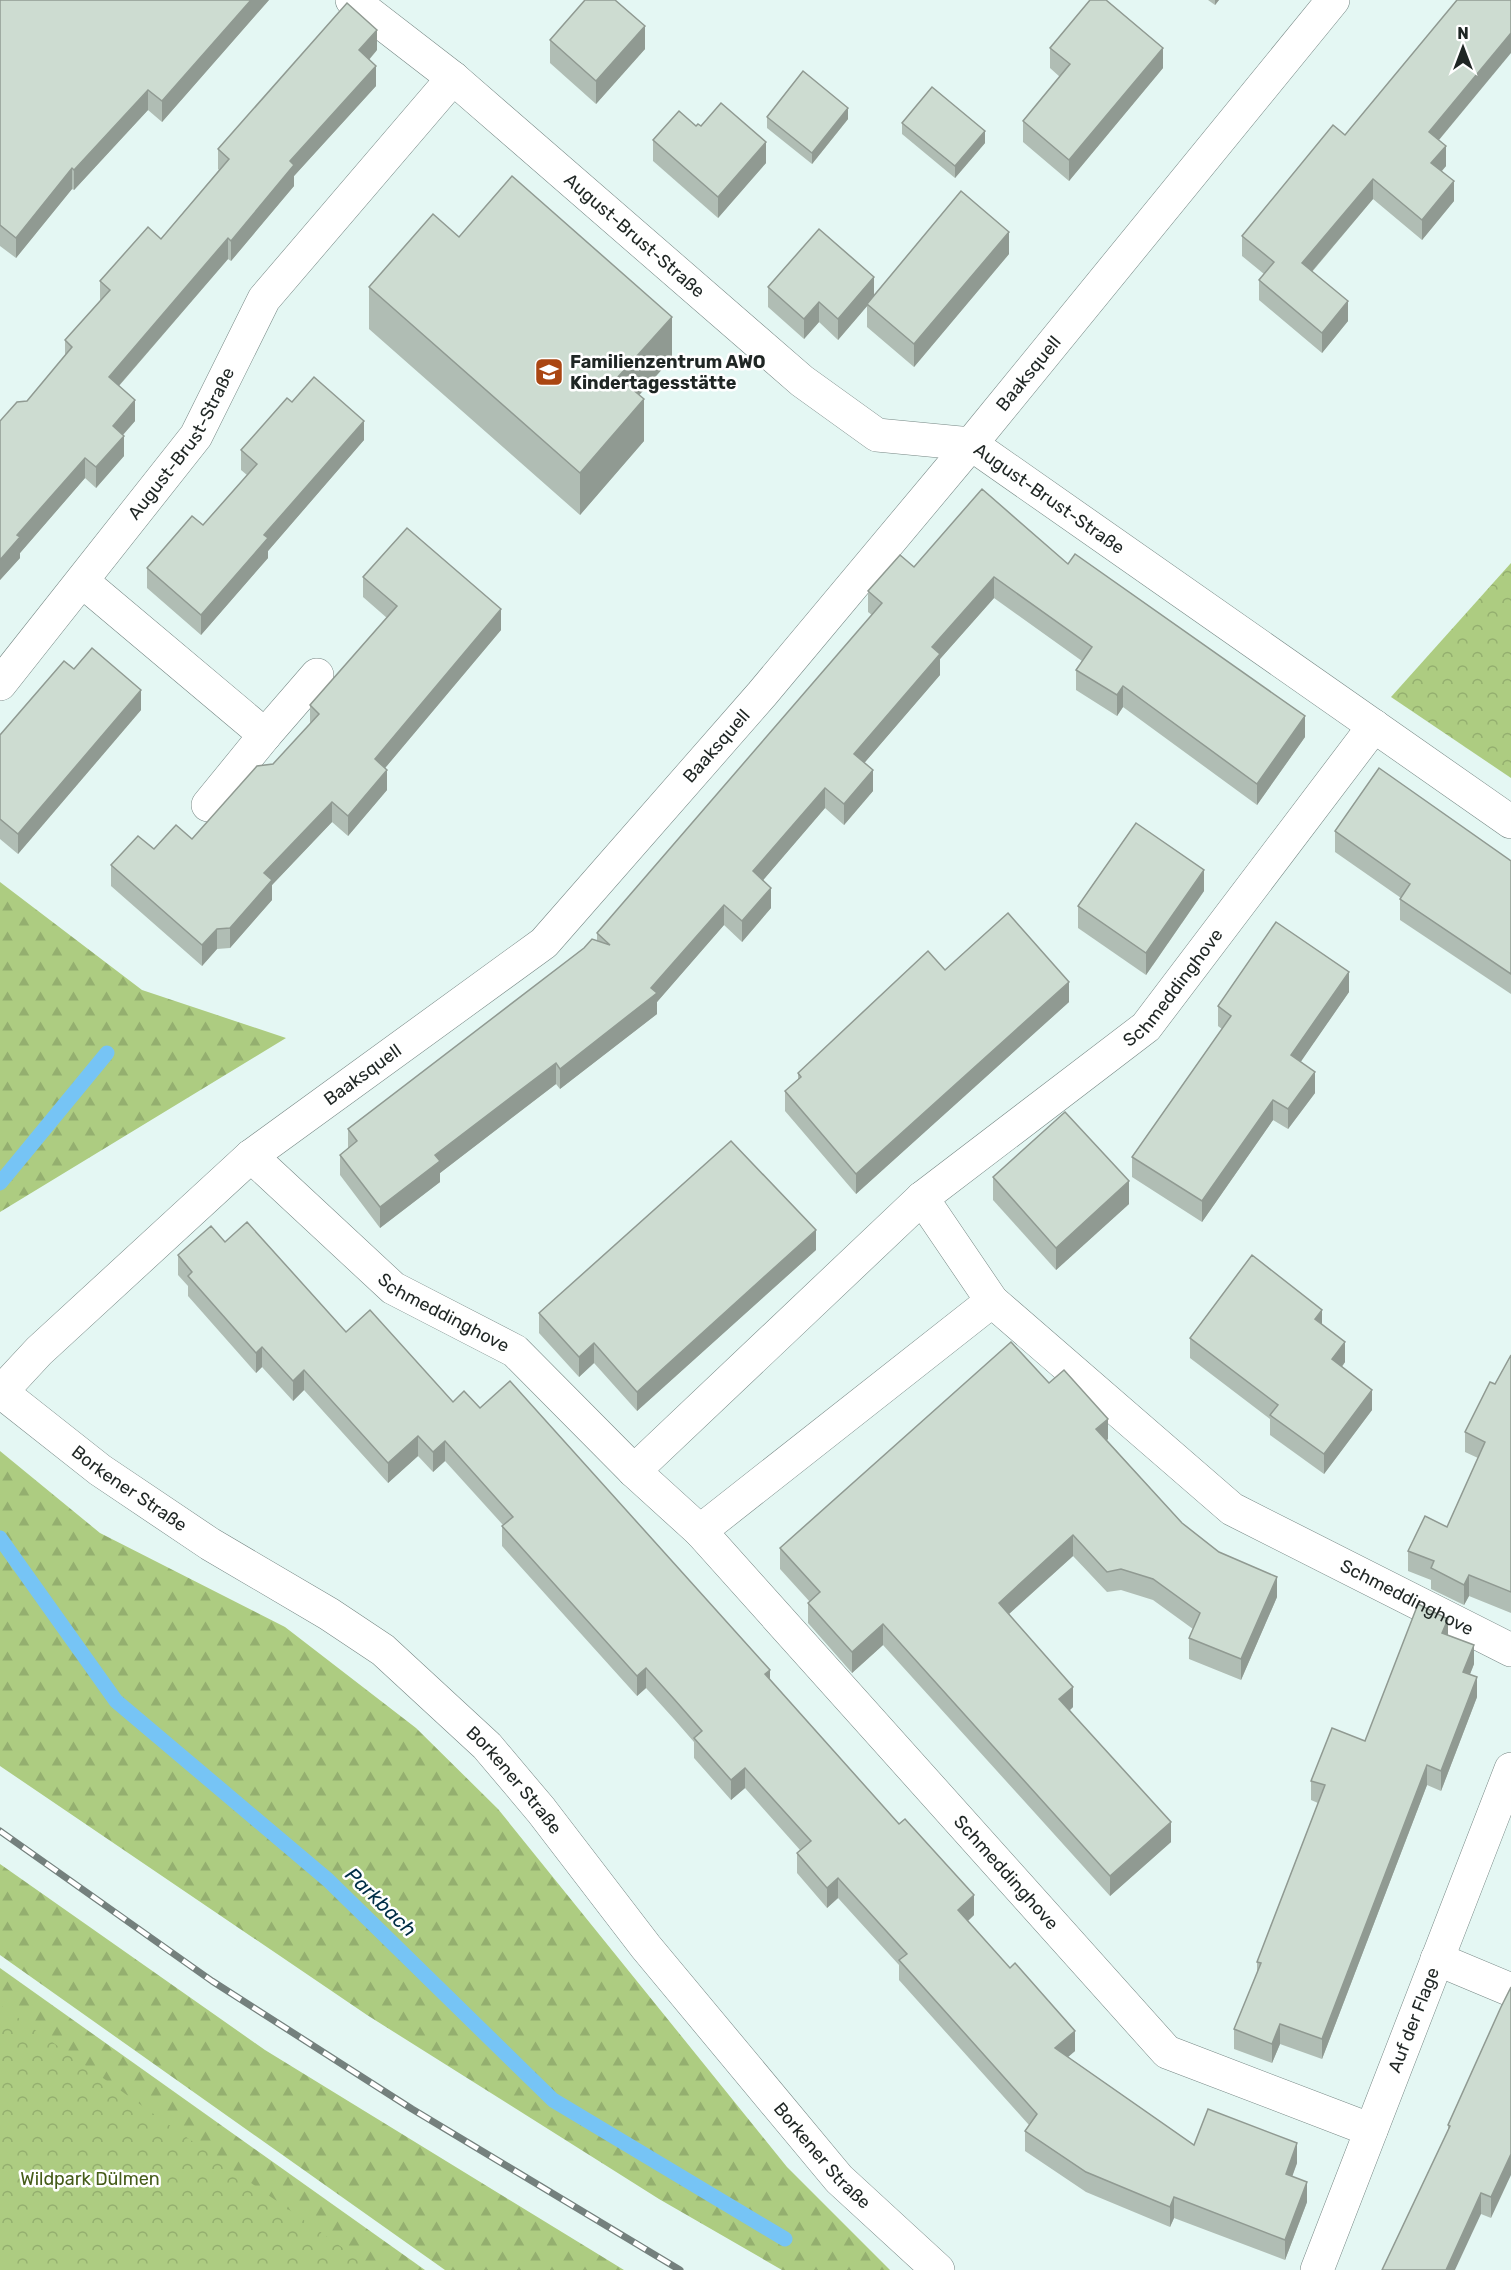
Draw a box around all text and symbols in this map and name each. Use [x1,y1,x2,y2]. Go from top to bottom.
north arrow [1433,18,1493,78]
text: N [1457,24,1469,43]
street label: August-Brust-Straße [560,169,709,303]
street label: Baaksquell [991,331,1066,416]
place label: Familienzentrum AWO Kindertagesstätte [570,351,766,394]
school or university icon: Familienzentrum AWO Kindertagesstätte [533,356,565,388]
street label: August-Brust-Straße [123,364,239,524]
street label: August-Brust-Straße [970,438,1129,559]
street label: Baaksquell [678,705,755,787]
street label: Schmeddinghove [1119,924,1228,1051]
street label: Baaksquell [320,1039,406,1110]
street label: Schmeddinghove [373,1268,513,1357]
street label: Borkener Straße [67,1441,191,1536]
street label: Schmeddinghove [1337,1555,1477,1640]
street label: Borkener Straße [462,1721,567,1839]
street label: Schmeddinghove [949,1811,1063,1934]
water label: Parkbach [341,1862,421,1942]
street label: Auf der Flage [1383,1964,1444,2076]
street label: Borkener Straße [769,2098,875,2214]
park label: Wildpark Dülmen [20,2168,160,2190]

